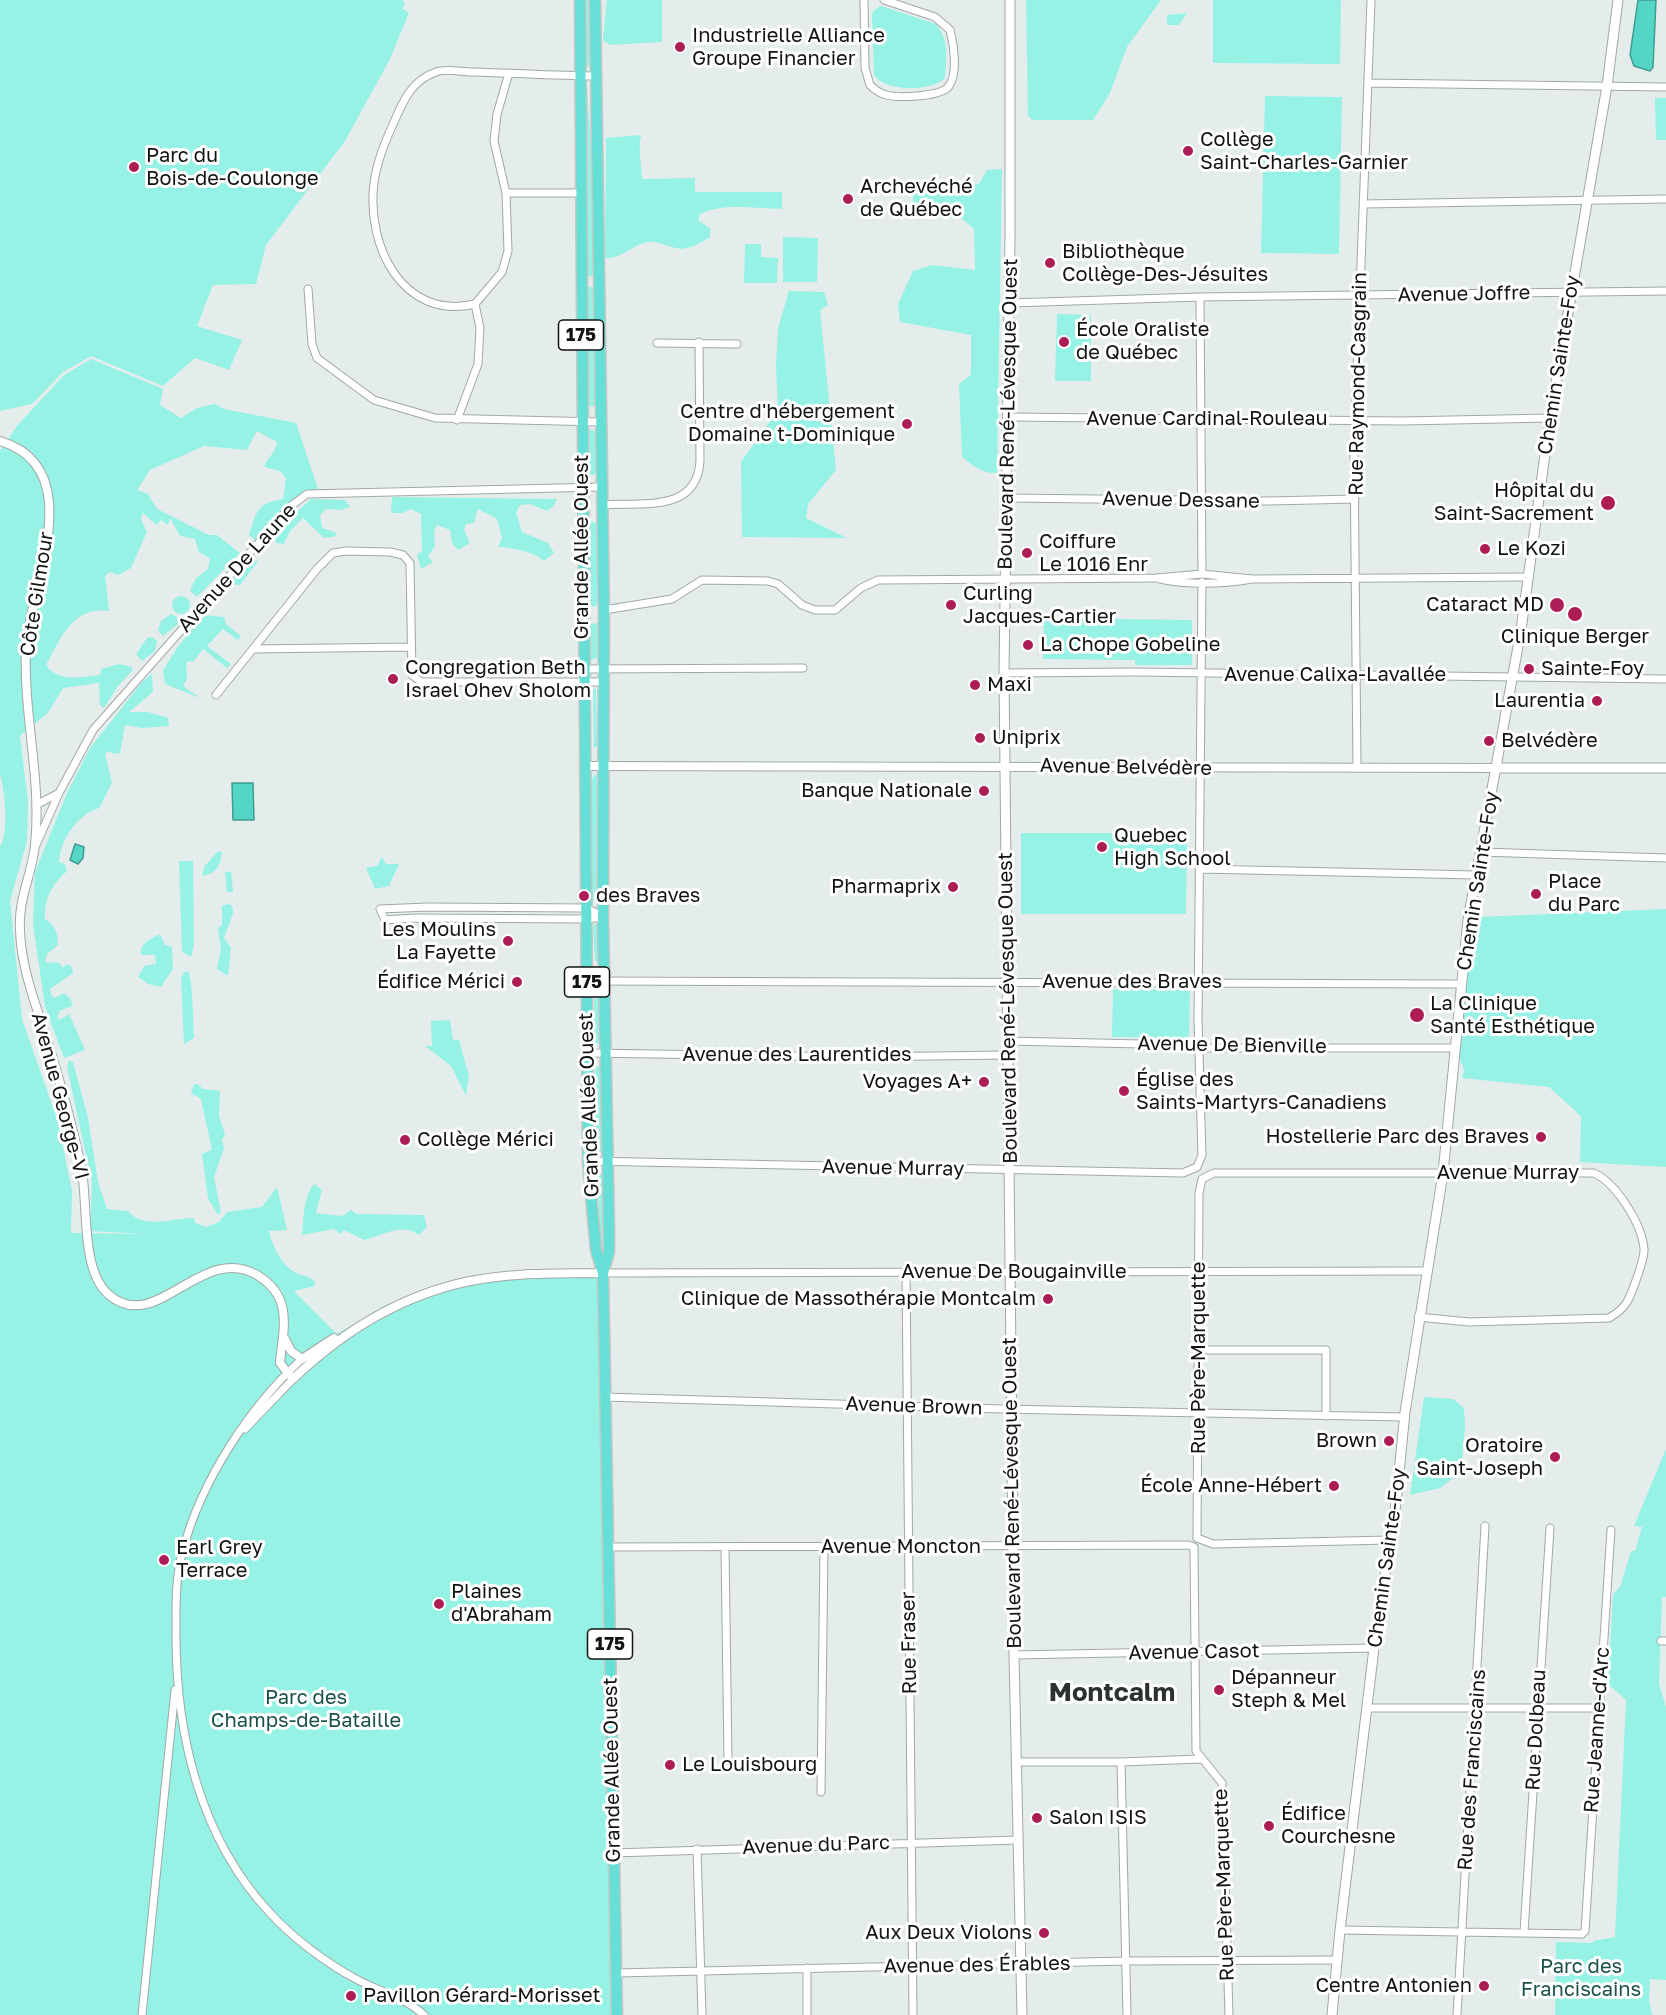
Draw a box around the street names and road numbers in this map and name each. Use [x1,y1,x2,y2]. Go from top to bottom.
street label: Boulevard René-Lévesque Ouest [993,258,1023,570]
street label: Rue Raymond-Casgrain [1344,272,1372,496]
street label: Chemin Sainte-Foy [1533,274,1585,456]
street label: Avenue Joffre [1398,281,1530,307]
road number: 175 [558,320,604,350]
street label: Avenue Cardinal-Rouleau [1086,407,1328,431]
street label: Grande Allée Ouest [570,454,594,640]
street label: Avenue Dessane [1102,487,1260,513]
street label: Avenue De Laune [173,499,301,637]
street label: Côte Gilmour [15,530,59,658]
street label: Avenue Calixa-Lavallée [1224,663,1446,687]
street label: Avenue Belvédère [1040,754,1212,780]
street label: Chemin Sainte-Foy [1452,790,1504,972]
street label: Boulevard René-Lévesque Ouest [993,852,1023,1164]
road number: 175 [564,967,610,997]
street label: Avenue des Braves [1042,970,1222,994]
street label: Avenue George-VI [26,1010,94,1182]
street label: Grande Allée Ouest [574,1012,604,1198]
street label: Avenue De Bienville [1137,1031,1327,1059]
street label: Avenue des Laurentides [682,1043,912,1067]
street label: Avenue Murray [822,1155,964,1181]
street label: Avenue Murray [1437,1161,1579,1185]
street label: Avenue De Bougainville [901,1260,1127,1284]
street label: Rue Père-Marquette [1187,1262,1211,1454]
street label: Boulevard René-Lévesque Ouest [997,1337,1027,1649]
street label: Avenue Brown [845,1392,983,1420]
street label: Chemin Sainte-Foy [1363,1467,1411,1649]
street label: Avenue Moncton [821,1535,981,1559]
street label: Rue Fraser [896,1591,922,1695]
road number: 175 [588,1629,632,1659]
street label: Avenue Casot [1128,1639,1260,1665]
street label: Rue Jeanne-d'Arc [1579,1646,1615,1814]
street label: Rue des Franciscains [1453,1668,1491,1872]
street label: Rue Dolbeau [1521,1669,1551,1791]
street label: Grande Allée Ouest [598,1677,626,1863]
street label: Rue Père-Marquette [1209,1788,1239,1982]
street label: Avenue du Parc [742,1830,890,1860]
street label: Avenue des Érables [883,1951,1071,1979]

